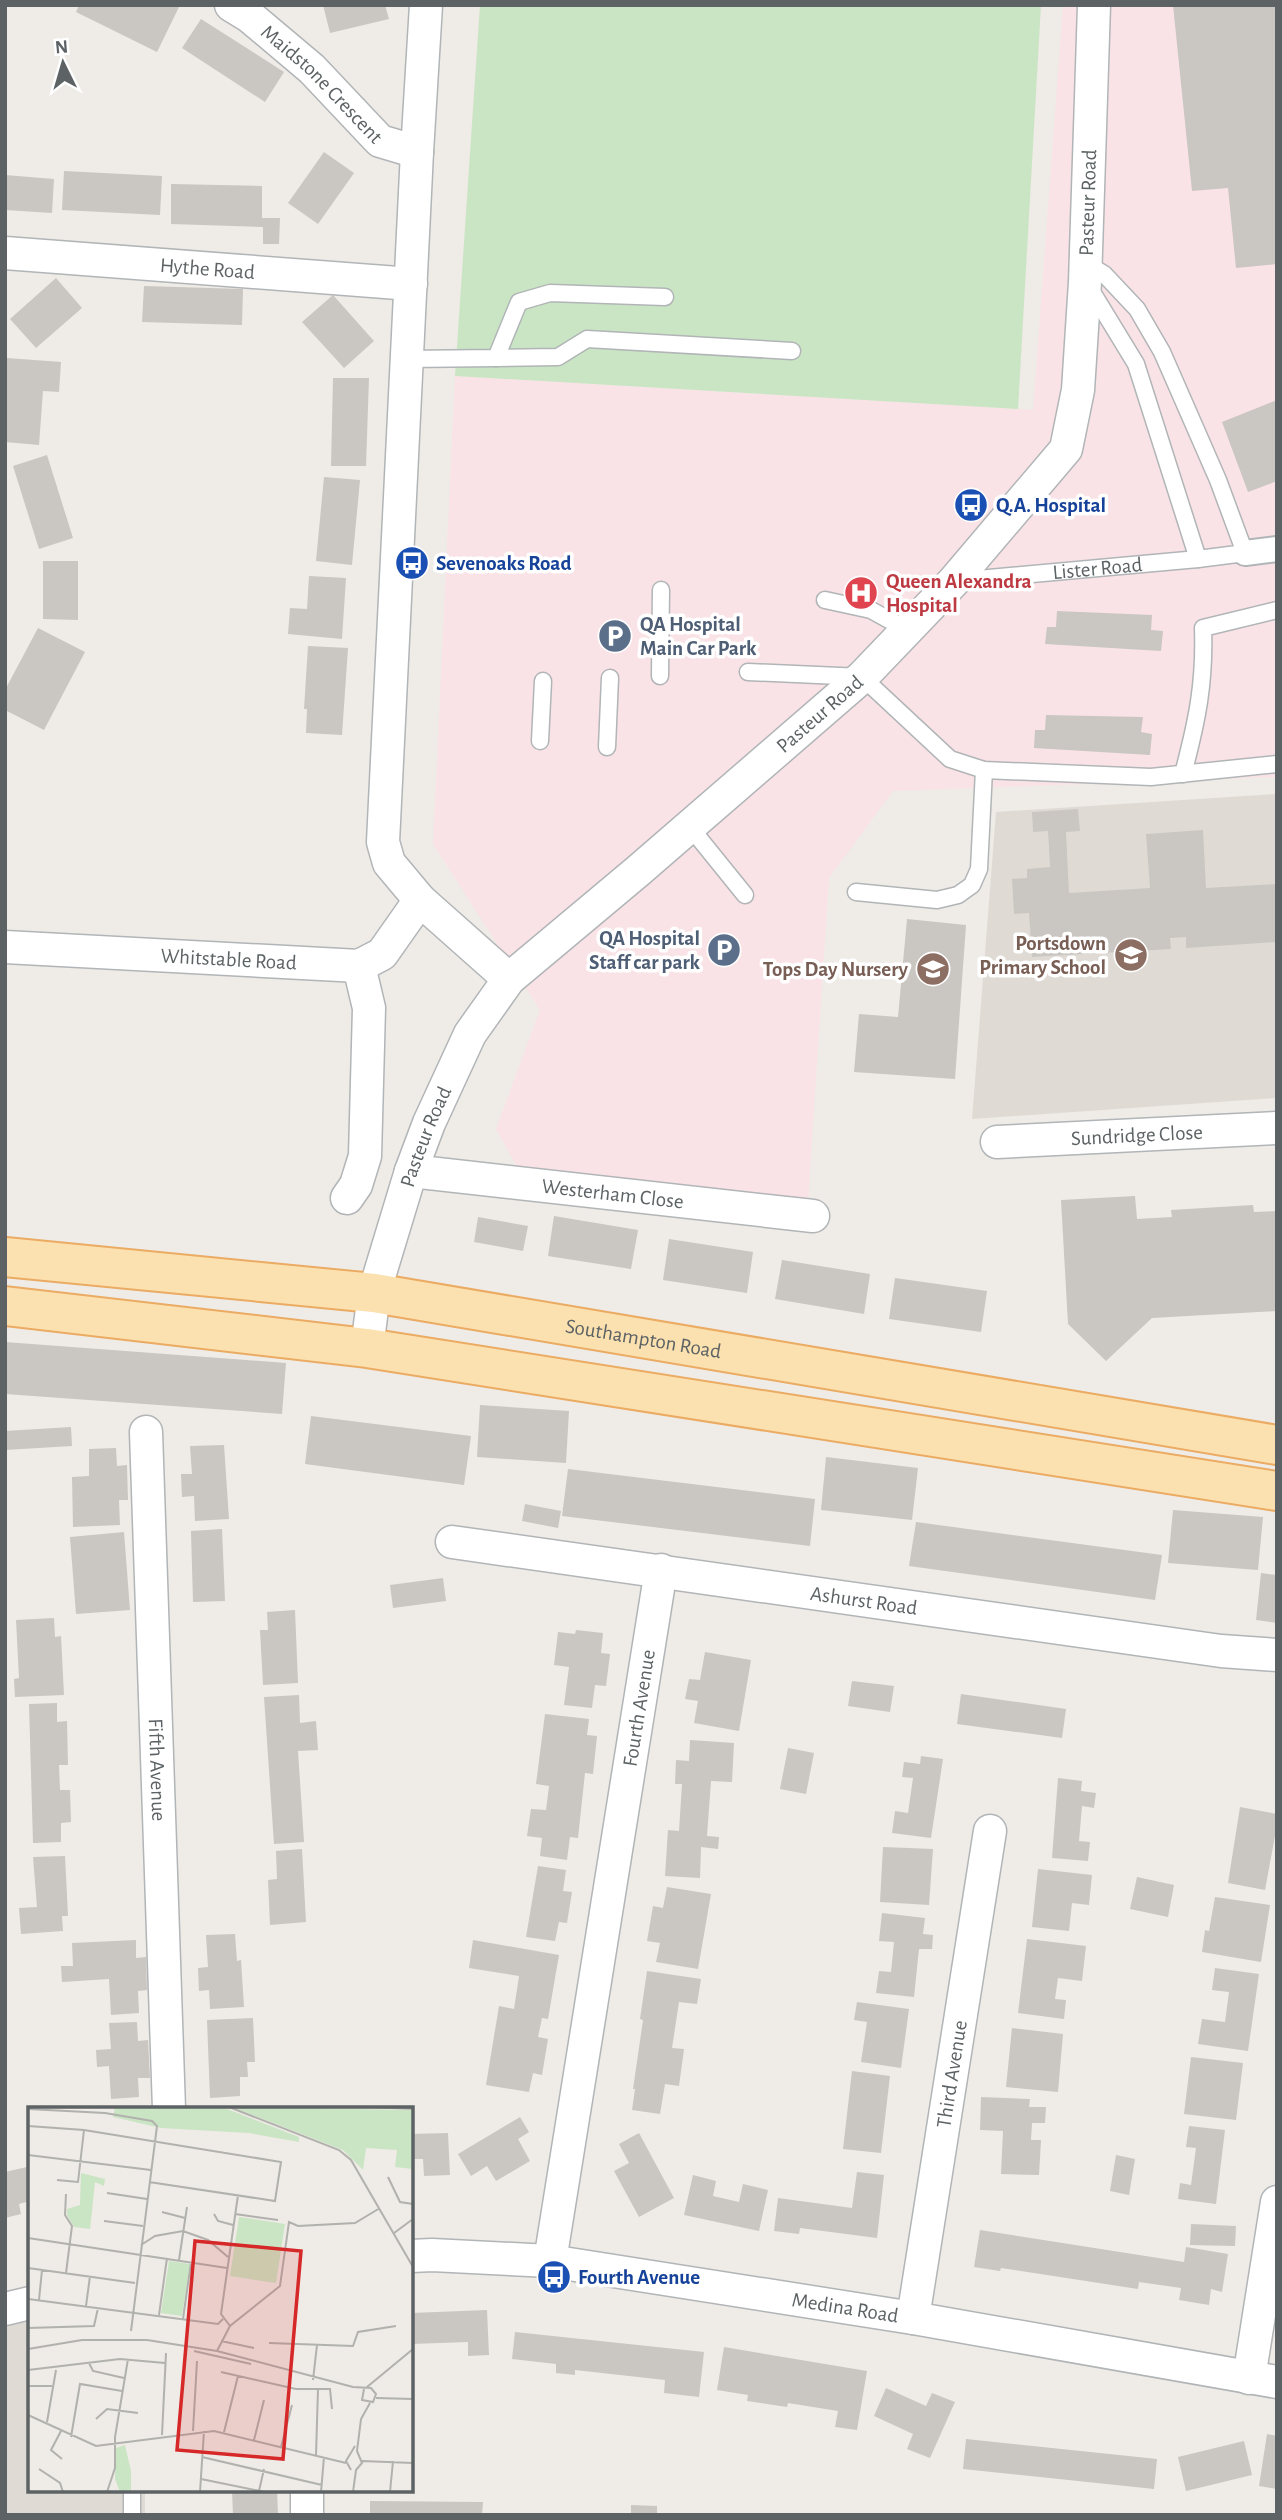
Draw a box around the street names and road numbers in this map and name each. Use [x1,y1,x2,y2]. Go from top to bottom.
street label: Maidstone Crescent [257,21,387,148]
street label: Pasteur Road [1075,149,1100,256]
street label: Hythe Road [159,254,256,283]
street label: Lister Road [1052,554,1143,583]
street label: Pasteur Road [772,671,867,757]
street label: Whitstable Road [160,945,297,973]
street label: Pasteur Road [396,1083,455,1190]
street label: Sundridge Close [1070,1121,1203,1149]
street label: Westerham Close [541,1175,685,1212]
street label: Southampton Road [564,1315,723,1362]
street label: Ashurst Road [809,1582,919,1618]
street label: Fourth Avenue [619,1648,659,1768]
street label: Fifth Avenue [145,1718,170,1822]
street label: Third Avenue [933,2019,970,2129]
street label: Medina Road [790,2289,900,2326]

